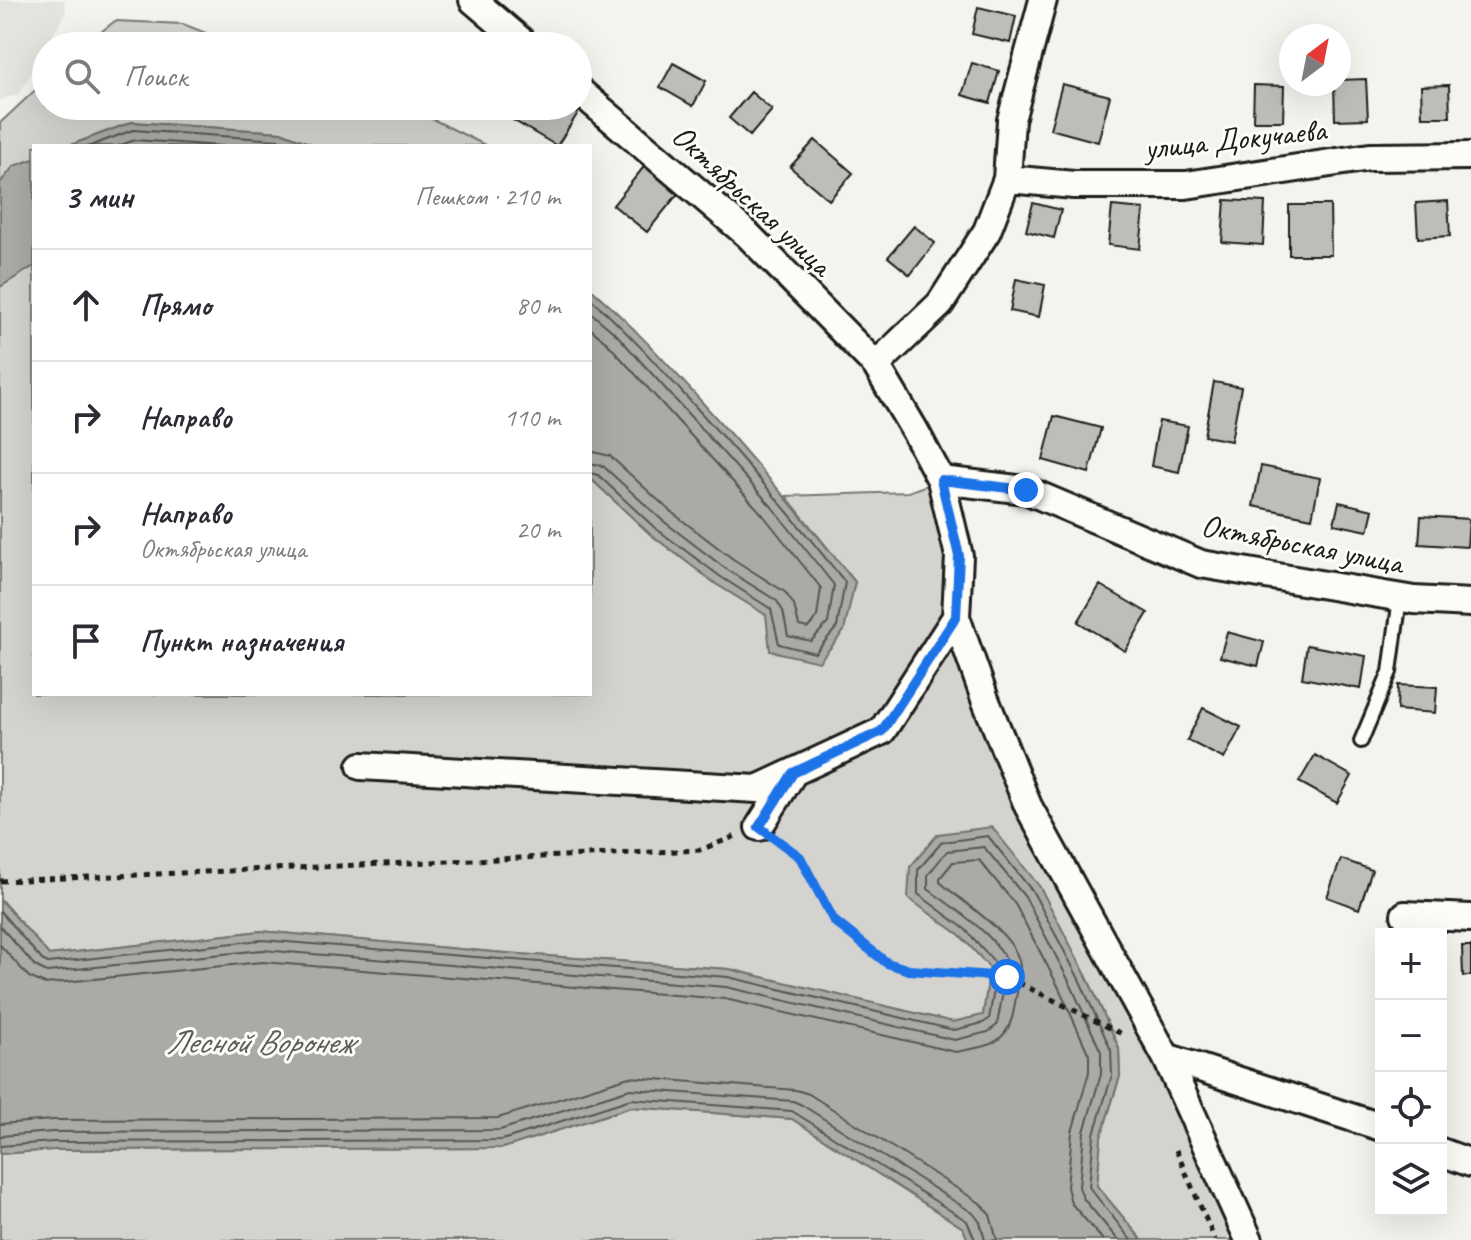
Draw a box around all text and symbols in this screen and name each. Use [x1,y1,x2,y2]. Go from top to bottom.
north arrow [1279,24,1351,96]
search box [32,32,592,120]
icon: search [60,54,104,98]
text: Поиск [124,57,187,95]
street label: улица Докучаева [1140,109,1330,169]
street label: Октябрьская улица [663,115,843,287]
text: 3 мин [64,175,133,218]
text: Пешком · 210 m [415,180,560,213]
icon: ahead [64,283,108,327]
text: Прямо [140,286,211,324]
text: 80 m [516,289,560,322]
icon: right [64,395,108,439]
text: Направо [140,398,232,436]
text: 110 m [504,401,560,434]
route end [1008,472,1044,508]
text: Направо [140,494,232,532]
street label: Октябрьская улица [1198,504,1409,584]
icon: right [64,507,108,551]
text: 20 m [516,513,560,546]
text: Октябрьская улица [140,532,306,565]
icon: arrive [64,619,108,663]
text: Пункт назначения [140,622,343,660]
map controls [1375,928,1447,1216]
button: + [1375,928,1447,1000]
route start [989,959,1025,995]
button: − [1375,1000,1447,1072]
water label: Лесной Воронеж [166,1020,360,1063]
button: locate [1375,1072,1447,1144]
button: layers [1375,1144,1447,1216]

